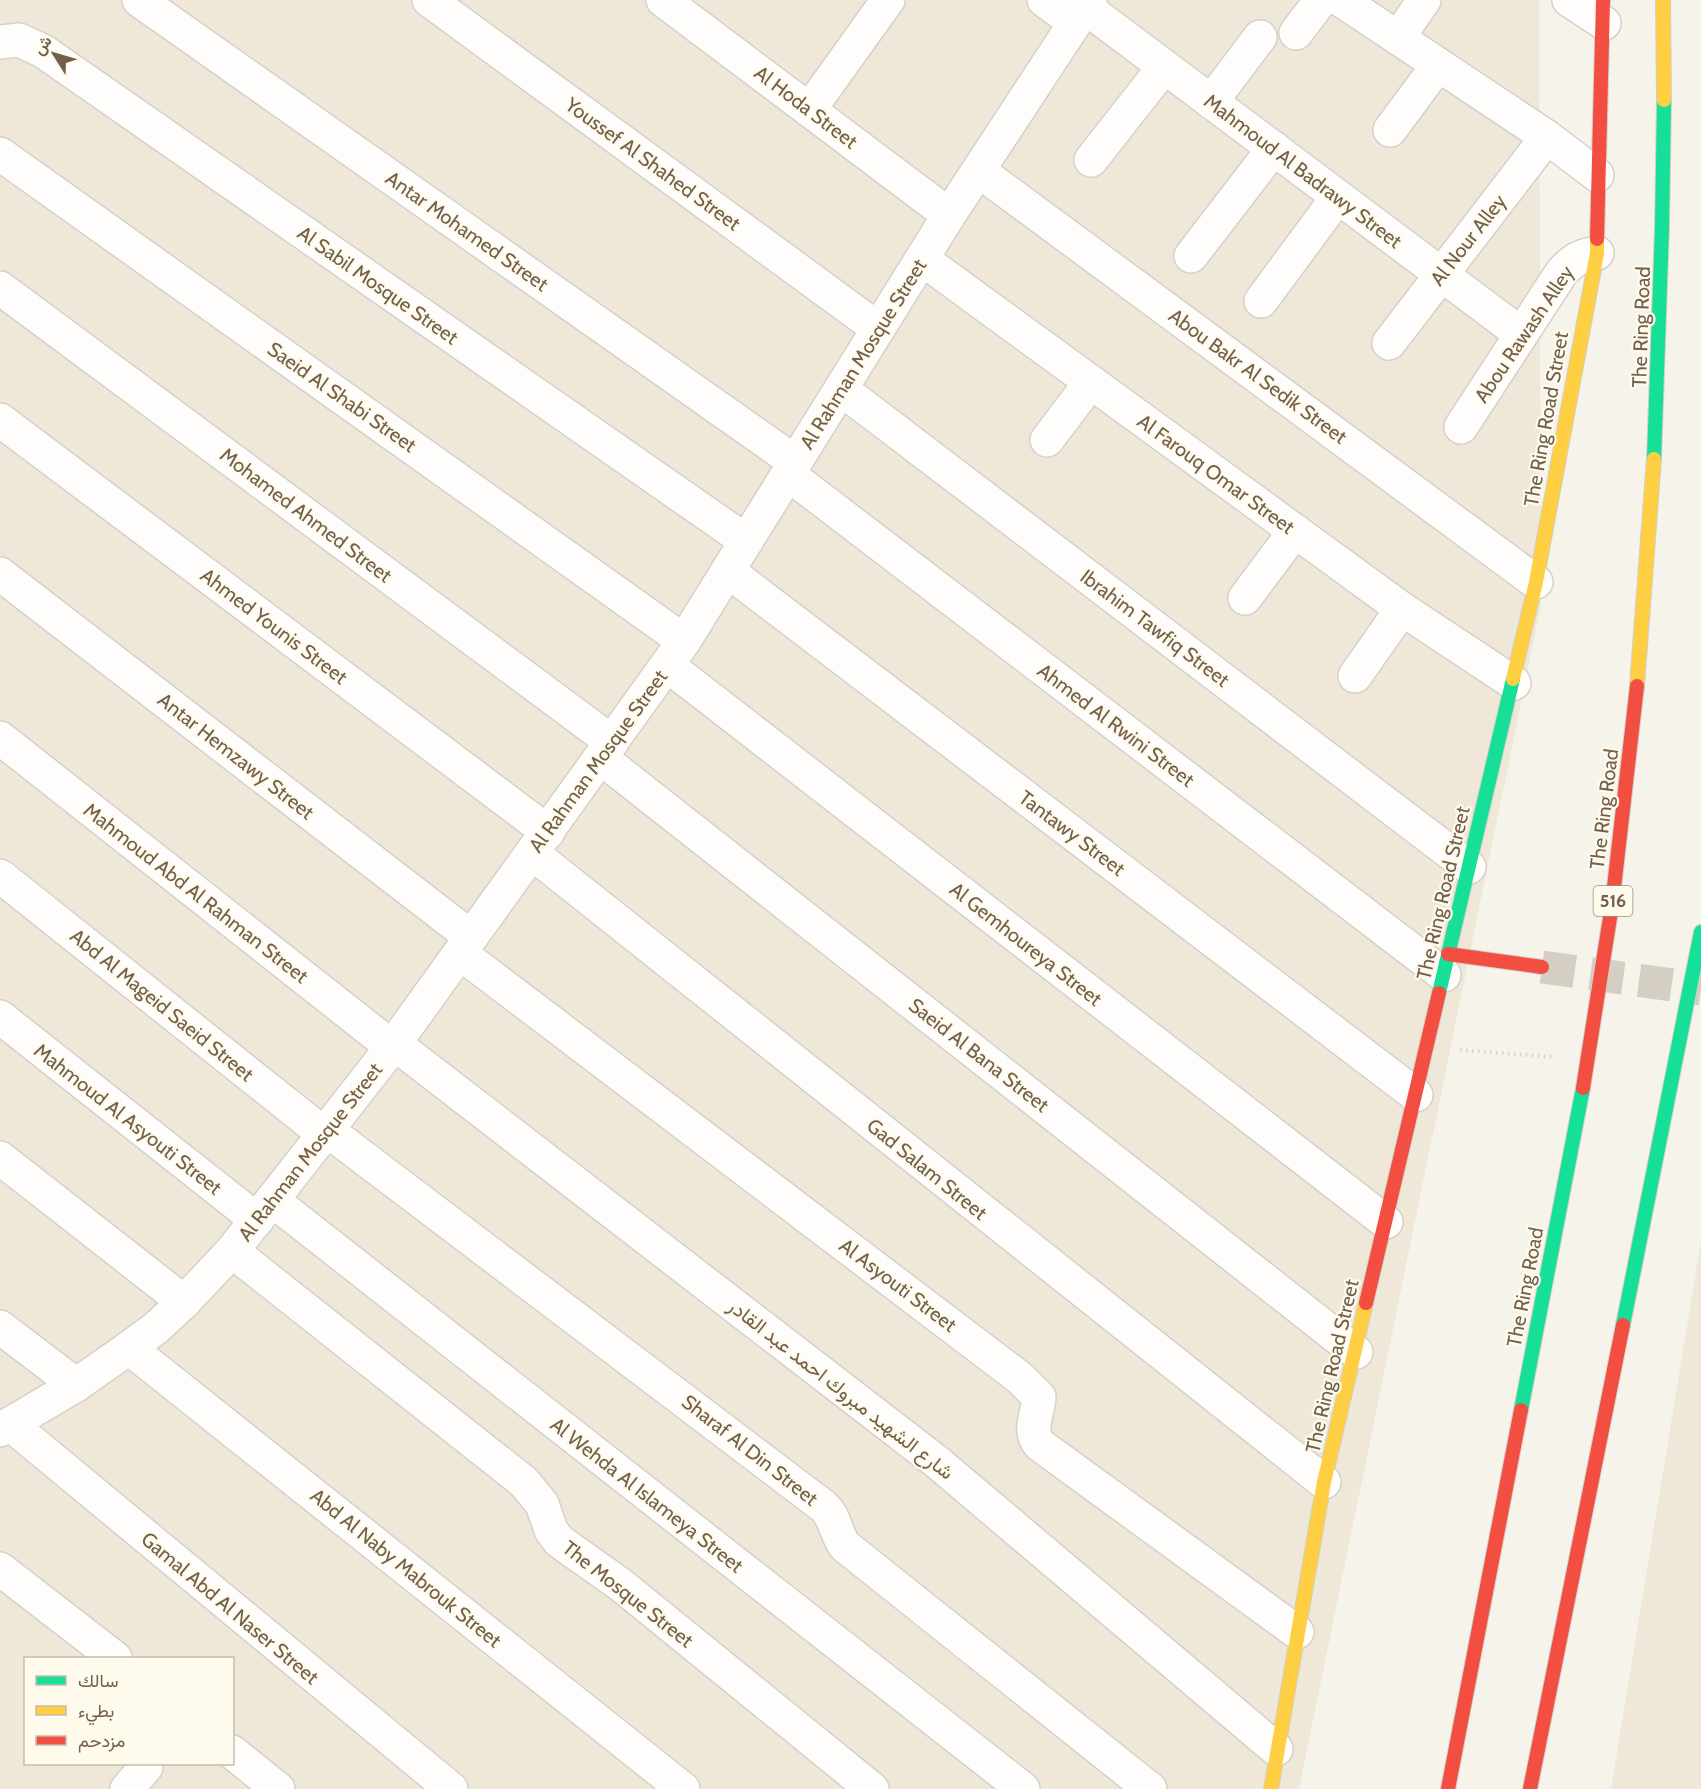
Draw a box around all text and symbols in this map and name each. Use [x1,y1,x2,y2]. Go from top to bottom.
north arrow [24,24,84,84]
text: ش [29,32,56,59]
street label: Al Hoda Street [750,60,862,154]
street label: Mahmoud Al Badrawy Street [1199,89,1407,253]
street label: Youssef Al Shahed Street [560,92,745,236]
street label: Antar Mohamed Street [381,166,553,296]
street label: Al Nour Alley [1425,190,1511,290]
street label: Al Sabil Mosque Street [293,221,463,350]
street label: Al Rahman Mosque Street [795,254,932,454]
street label: Abou Rawash Alley [1469,261,1579,407]
street label: The Ring Road [1627,266,1655,388]
street label: Abou Bakr Al Sedik Street [1164,303,1352,449]
street label: The Ring Road Street [1519,329,1573,508]
street label: Saeid Al Shabi Street [263,337,421,457]
street label: Al Farouq Omar Street [1133,409,1299,539]
street label: Mohamed Ahmed Street [215,443,397,588]
street label: Ahmed Younis Street [196,563,352,689]
street label: Ibrahim Tawfiq Street [1076,564,1234,692]
street label: Ahmed Al Rwini Street [1033,658,1199,792]
street label: Al Rahman Mosque Street [524,665,672,857]
street label: Antar Hemzawy Street [153,688,319,825]
street label: The Ring Road [1585,747,1623,871]
street label: Tantawy Street [1014,785,1130,881]
street label: Mahmoud Abd Al Rahman Street [79,798,313,988]
street label: The Ring Road Street [1411,804,1475,982]
street label: Al Gemhoureya Street [945,877,1107,1011]
road number: 516 [1594,886,1632,916]
street label: Abd Al Mageid Saeid Street [65,924,259,1087]
street label: Saeid Al Bana Street [904,993,1054,1117]
street label: Mahmoud Al Asyouti Street [29,1038,227,1200]
street label: Al Rahman Mosque Street [233,1058,387,1246]
street label: Gad Salam Street [862,1113,992,1225]
street label: The Ring Road [1502,1225,1548,1349]
street label: Al Asyouti Street [835,1233,961,1337]
street label: The Ring Road Street [1300,1277,1364,1455]
street label: شارع الشهيد مبروك احمد عبد القادر [721,1293,959,1486]
street label: Sharaf Al Din Street [677,1389,823,1511]
street label: Al Wehda Al Islameya Street [546,1412,748,1578]
street label: Abd Al Naby Mabrouk Street [306,1484,506,1653]
street label: Gamal Abd Al Naser Street [136,1527,324,1689]
street label: The Mosque Street [558,1536,698,1653]
legend [24,1657,234,1765]
text: سالك [78,1670,118,1692]
text: بطيء [78,1700,114,1726]
text: مزدحم [78,1730,125,1753]

